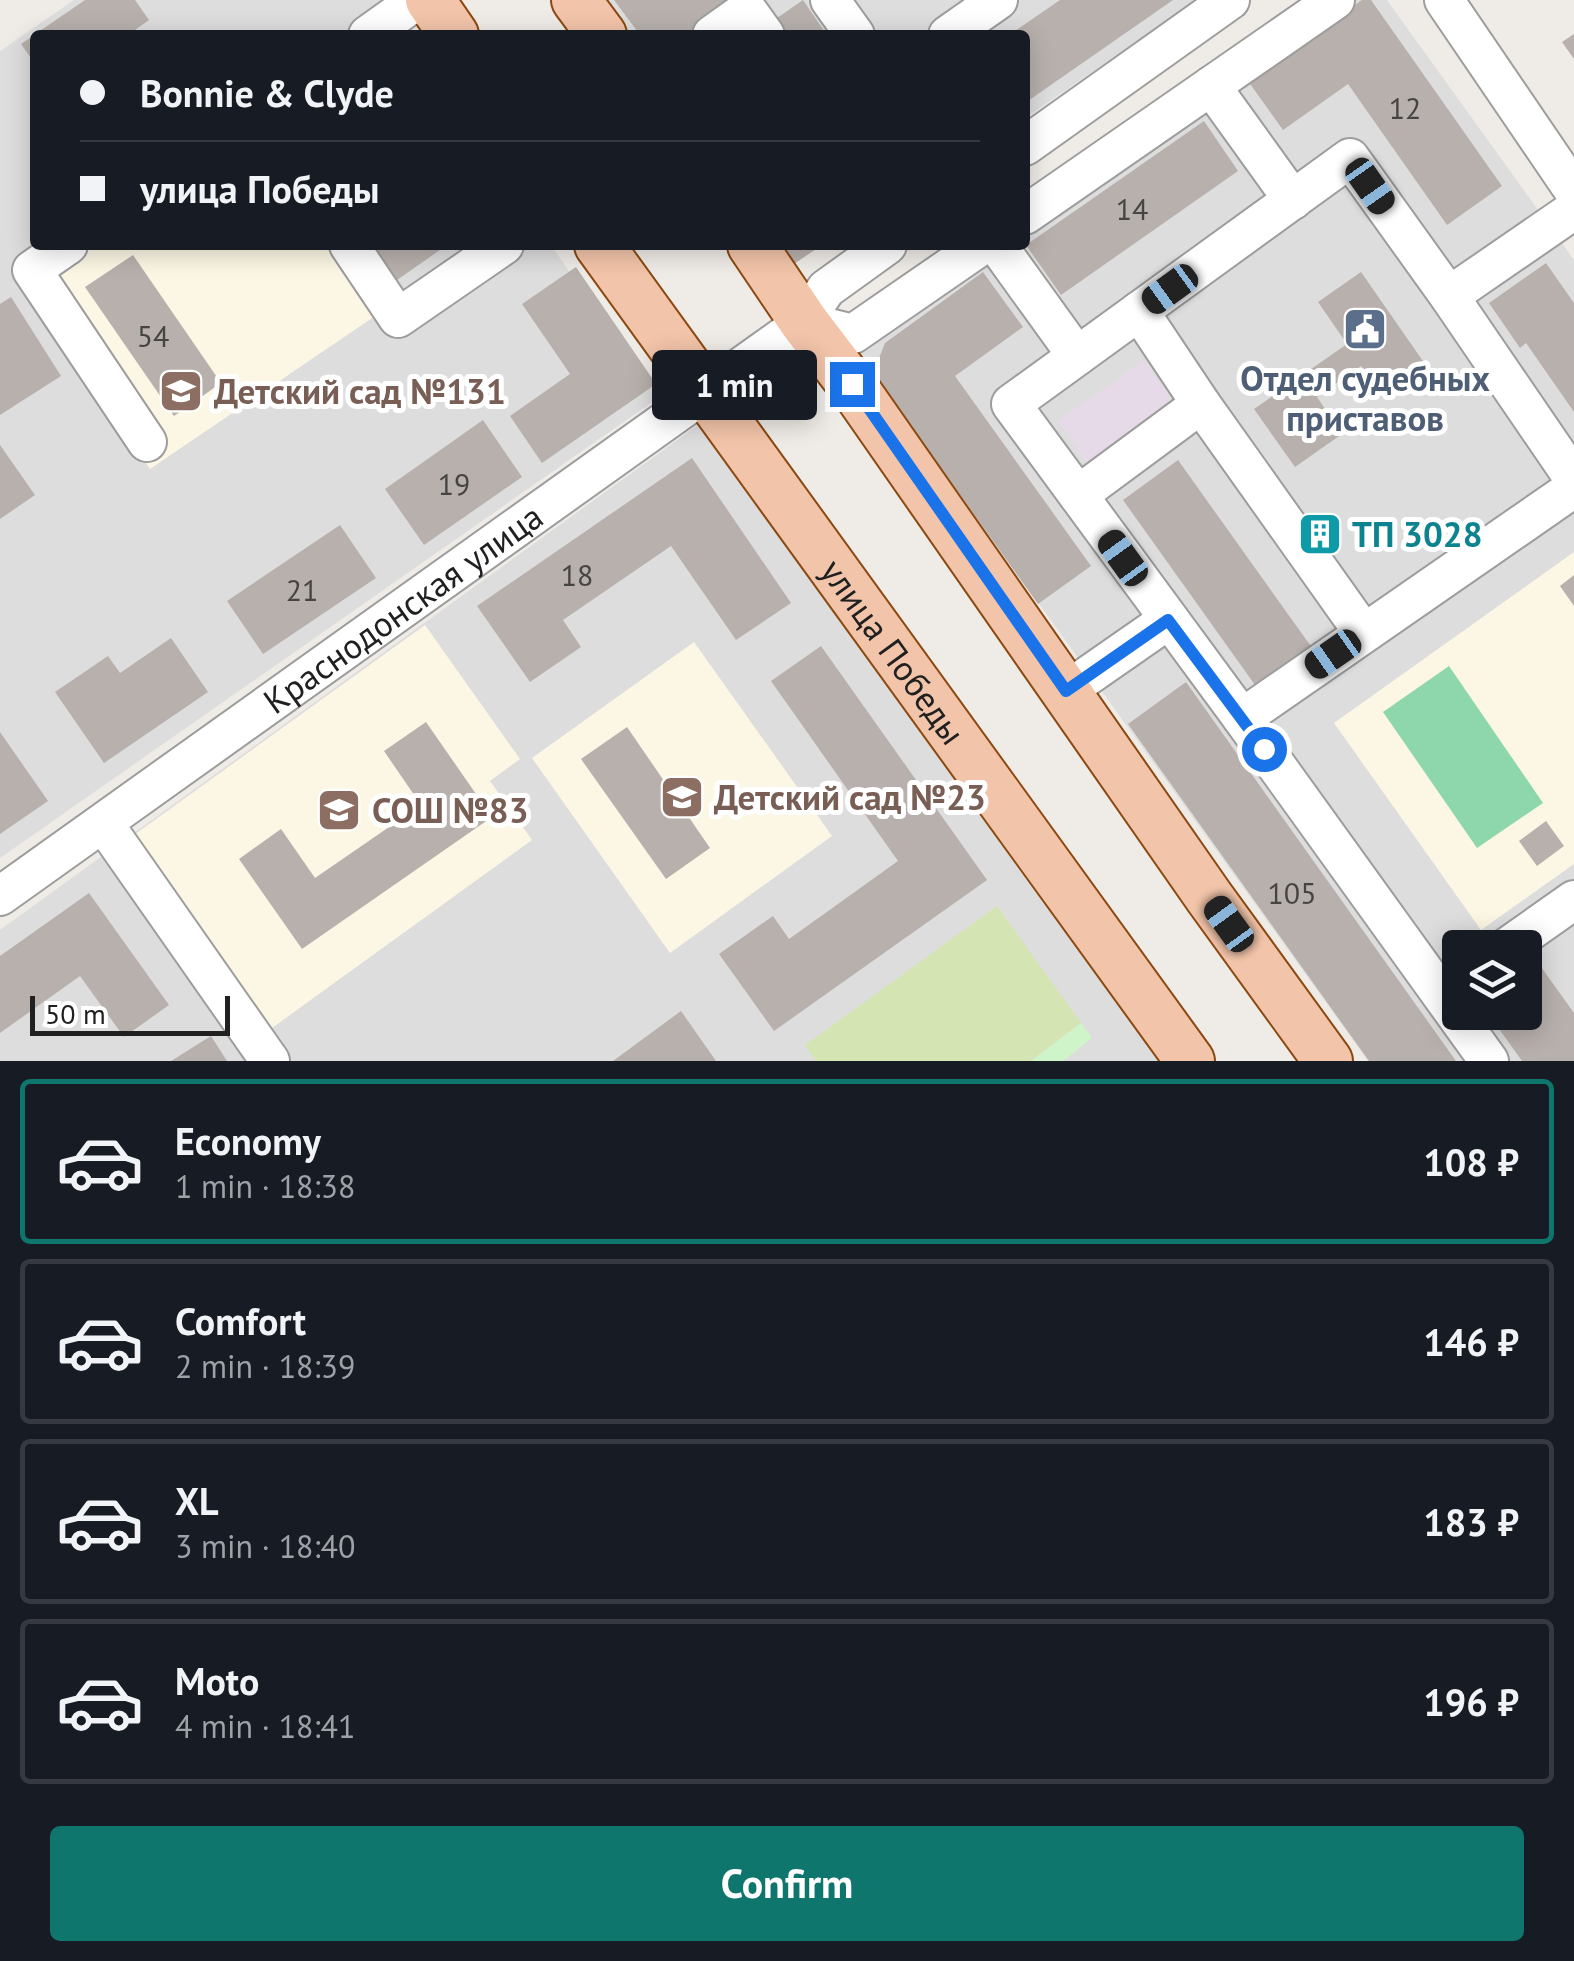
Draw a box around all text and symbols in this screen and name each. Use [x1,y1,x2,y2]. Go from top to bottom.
text: Bonnie & Clyde [140,68,394,117]
house number: 12 [1389,88,1421,127]
car [1341,153,1399,219]
text: улица Победы [140,164,379,213]
house number: 14 [1116,189,1148,228]
car [1137,259,1203,319]
public building icon: Отдел судебных приставов [1342,306,1388,352]
house number: 54 [137,316,169,355]
callout: 1 min [652,349,817,419]
place label: Отдел судебных приставов [1240,355,1490,441]
route end [830,362,875,407]
text: 1 min [695,364,774,406]
school or university icon: Детский сад №131 [158,368,204,414]
place label: Детский сад №131 [214,368,506,414]
house number: 19 [438,464,470,503]
street label: Краснодонская улица [254,493,552,724]
building icon: ТП 3028 [1297,511,1343,557]
place label: ТП 3028 [1352,511,1482,557]
car [1093,525,1153,591]
street label: улица Победы [811,550,976,753]
house number: 18 [561,555,593,594]
house number: 21 [286,570,318,609]
car [1300,625,1366,683]
route start [1242,727,1287,772]
school or university icon: Детский сад №23 [659,774,705,820]
place label: Детский сад №23 [714,774,986,820]
school or university icon: СОШ №83 [316,787,362,833]
place label: СОШ №83 [372,787,529,833]
house number: 105 [1267,873,1317,912]
car [1199,891,1259,957]
map controls [1442,930,1542,1030]
button: layers [1442,930,1542,1030]
scale bar [30,991,230,1036]
text: 50 m [45,995,106,1032]
text: Economy [175,1116,321,1165]
icon: car [55,1117,145,1207]
text: 108 ₽ [1423,1137,1519,1186]
text: 1 min · 18:38 [175,1165,355,1207]
text: Comfort [175,1296,306,1345]
icon: car [55,1297,145,1387]
text: 146 ₽ [1423,1317,1519,1366]
text: 2 min · 18:39 [175,1345,355,1387]
text: XL [175,1476,219,1525]
icon: car [55,1477,145,1567]
text: 183 ₽ [1423,1497,1519,1546]
text: 3 min · 18:40 [175,1525,355,1567]
text: Moto [175,1656,259,1705]
icon: car [55,1657,145,1747]
text: 196 ₽ [1423,1677,1519,1726]
text: 4 min · 18:41 [175,1705,355,1747]
button: Confirm [50,1826,1524,1941]

